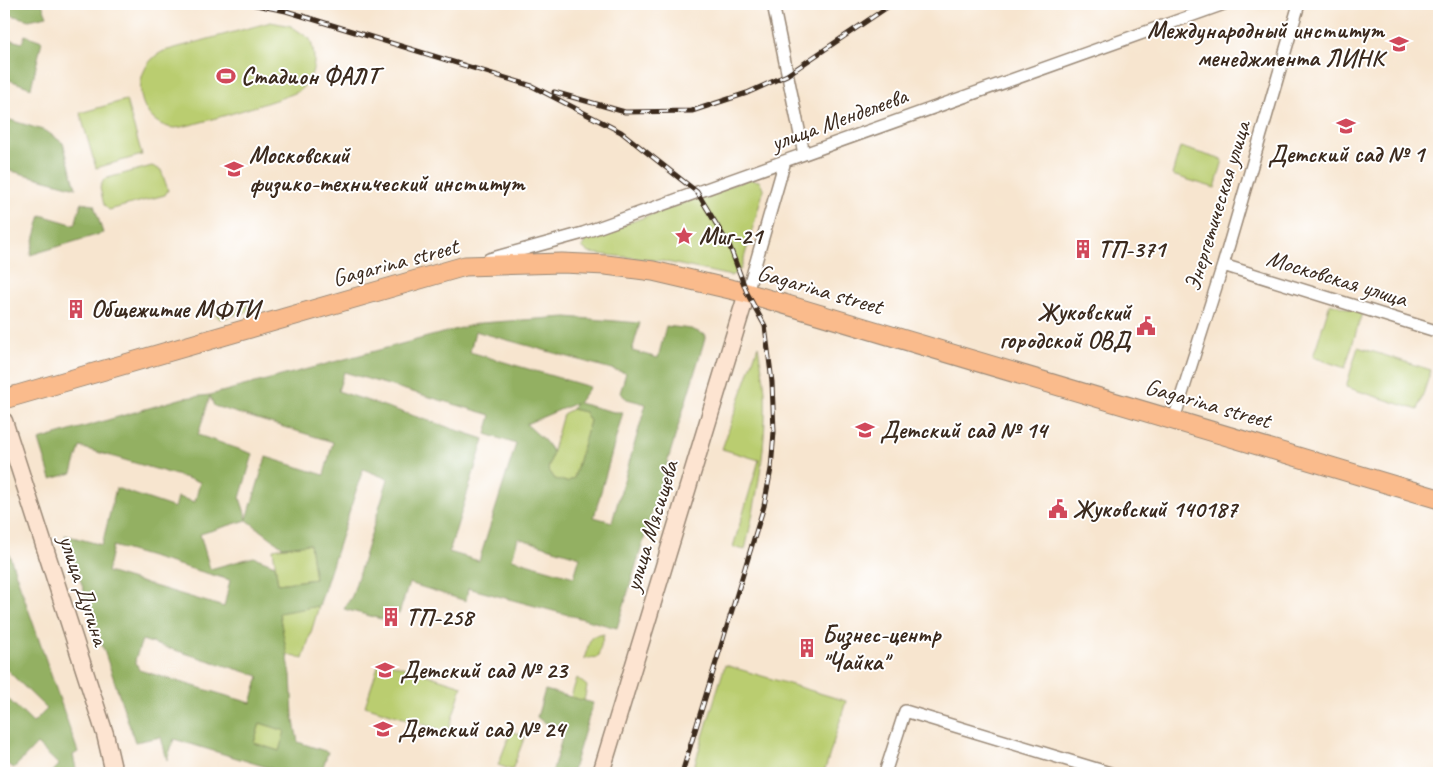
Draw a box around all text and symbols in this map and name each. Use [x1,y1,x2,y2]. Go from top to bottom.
place label: Международный институт менеджмента ЛИНК [1147,15,1388,73]
school or university icon: Международный институт менеджмента ЛИНК [1388,33,1410,55]
place label: Стадион ФАЛТ [241,61,385,91]
sports icon: Стадион ФАЛТ [215,65,237,87]
street label: улица Менделеева [765,80,913,158]
street label: Энергетическая улица [1177,115,1258,295]
school or university icon: Детский сад № 1 [1335,115,1357,137]
place label: Детский сад № 1 [1268,139,1427,169]
place label: Московский физико-технический институт [249,140,526,199]
school or university icon: Московский физико-технический институт [223,158,245,180]
place label: Миг-21 [699,221,765,251]
place icon: Миг-21 [673,225,695,247]
street label: Gagarina street [329,230,463,293]
place label: ТП-371 [1098,234,1168,264]
building icon: ТП-371 [1072,238,1094,260]
street label: Московская улица [1263,242,1412,314]
street label: Gagarina street [754,257,888,322]
place label: Общежитие МФТИ [91,294,264,324]
place label: Жуковский городской ОВД [999,297,1133,355]
building icon: Общежитие МФТИ [65,298,87,320]
public building icon: Жуковский городской ОВД [1135,315,1157,337]
street label: Gagarina street [1142,371,1276,436]
place label: Детский сад № 14 [880,415,1050,445]
school or university icon: Детский сад № 14 [854,419,876,441]
street label: улица Мясищева [616,456,686,597]
place label: Жуковский 140187 [1073,494,1239,524]
public building icon: Жуковский 140187 [1047,498,1069,520]
street label: улица Дугина [51,529,117,651]
place label: ТП-258 [406,602,476,632]
building icon: ТП-258 [380,606,402,628]
place label: Бизнес-центр "Чайка" [822,619,942,677]
building icon: Бизнес-центр "Чайка" [796,637,818,659]
place label: Детский сад № 23 [400,655,569,685]
school or university icon: Детский сад № 23 [374,659,396,681]
place label: Детский сад № 24 [398,714,568,744]
school or university icon: Детский сад № 24 [372,718,394,740]

